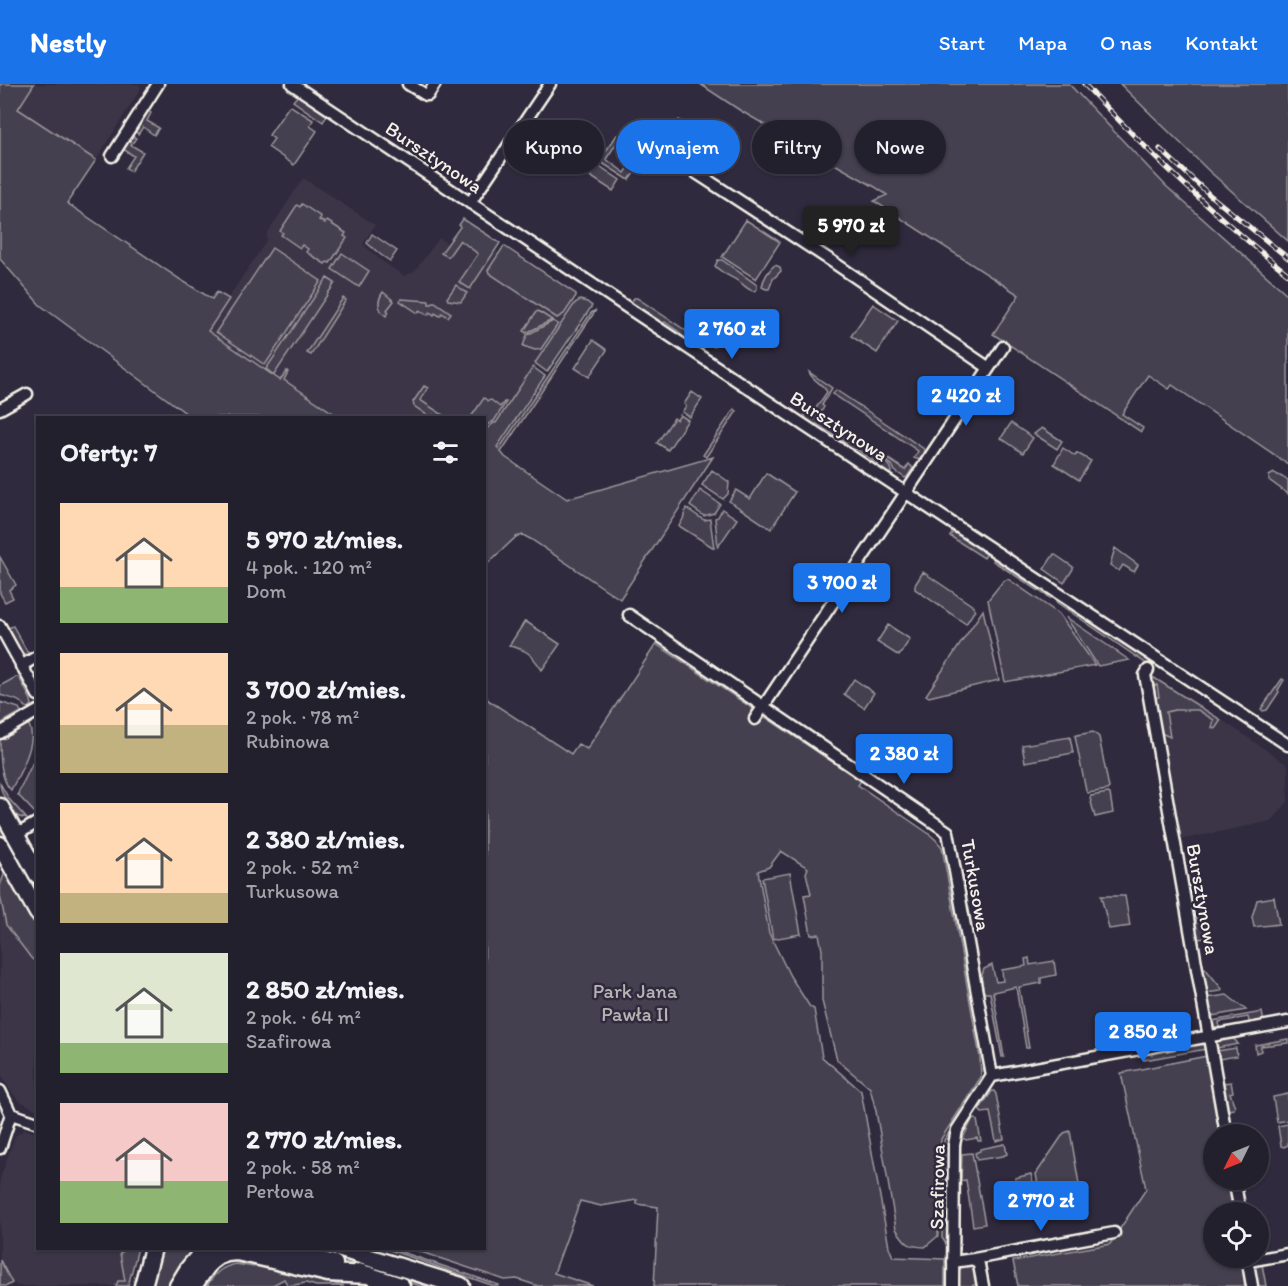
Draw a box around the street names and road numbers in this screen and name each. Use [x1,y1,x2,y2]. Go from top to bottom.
street label: Bursztynowa [381,116,487,198]
street label: Bursztynowa [785,385,893,467]
street label: Turkusowa [956,837,996,933]
street label: Bursztynowa [1181,842,1225,956]
street label: Szafirowa [924,1144,950,1230]

